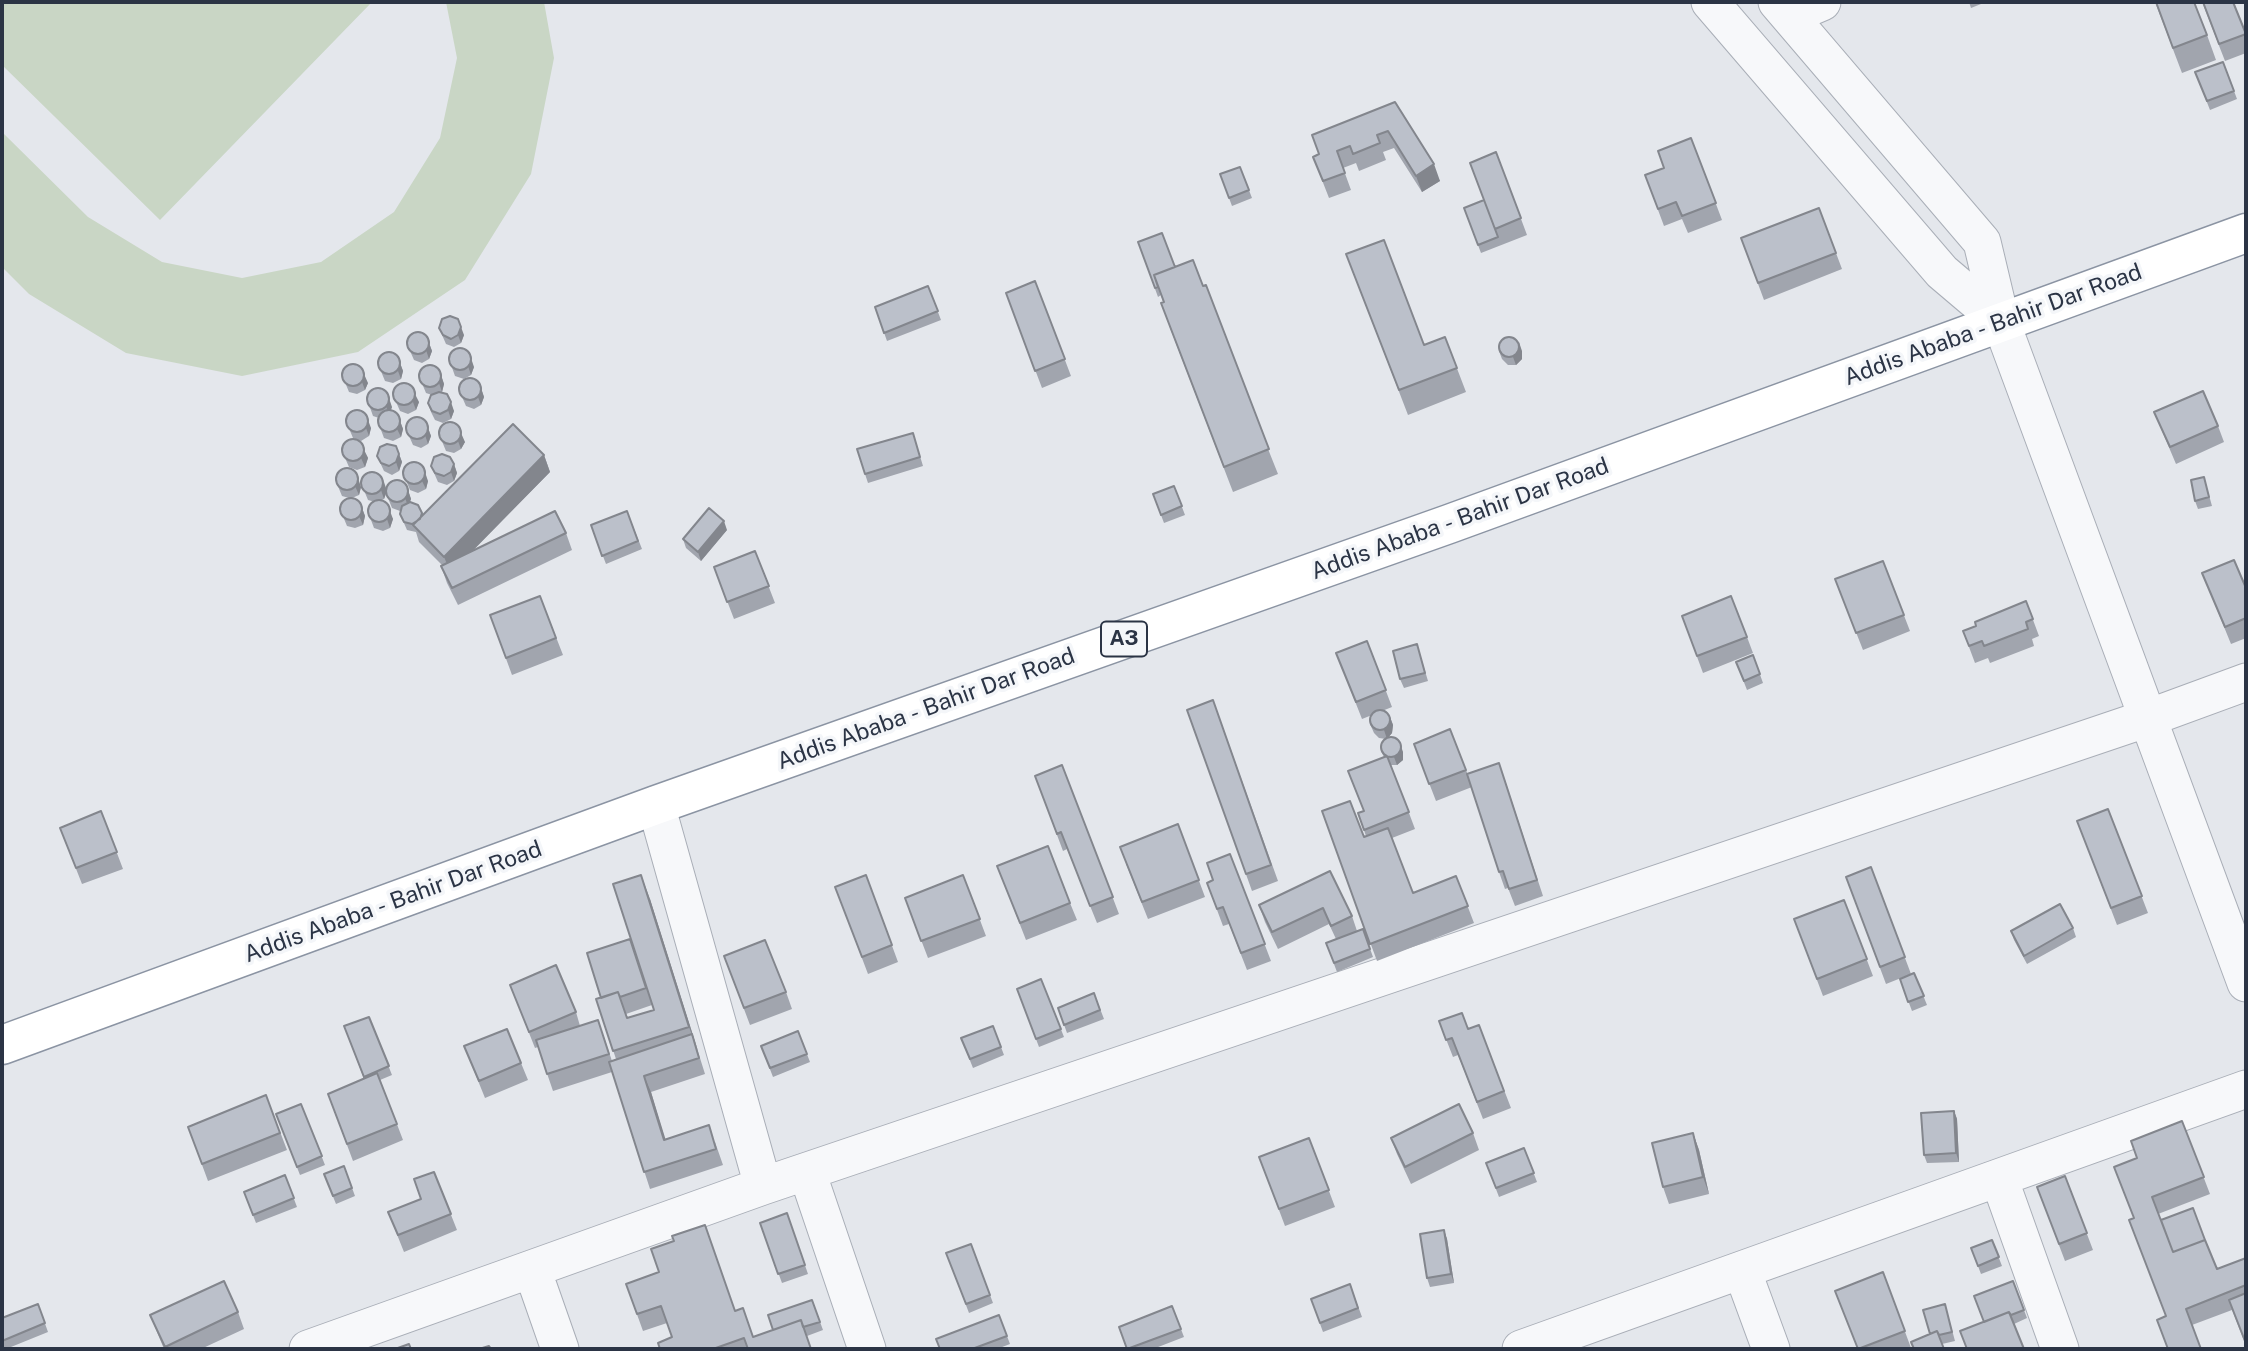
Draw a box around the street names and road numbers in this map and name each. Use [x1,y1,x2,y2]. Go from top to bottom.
street label: Addis Ababa - Bahir Dar Road [1840,258,2146,392]
street label: Addis Ababa - Bahir Dar Road [1307,452,1613,586]
road number: A3 [1101,622,1147,656]
street label: Addis Ababa - Bahir Dar Road [773,642,1079,776]
street label: Addis Ababa - Bahir Dar Road [240,835,546,969]

